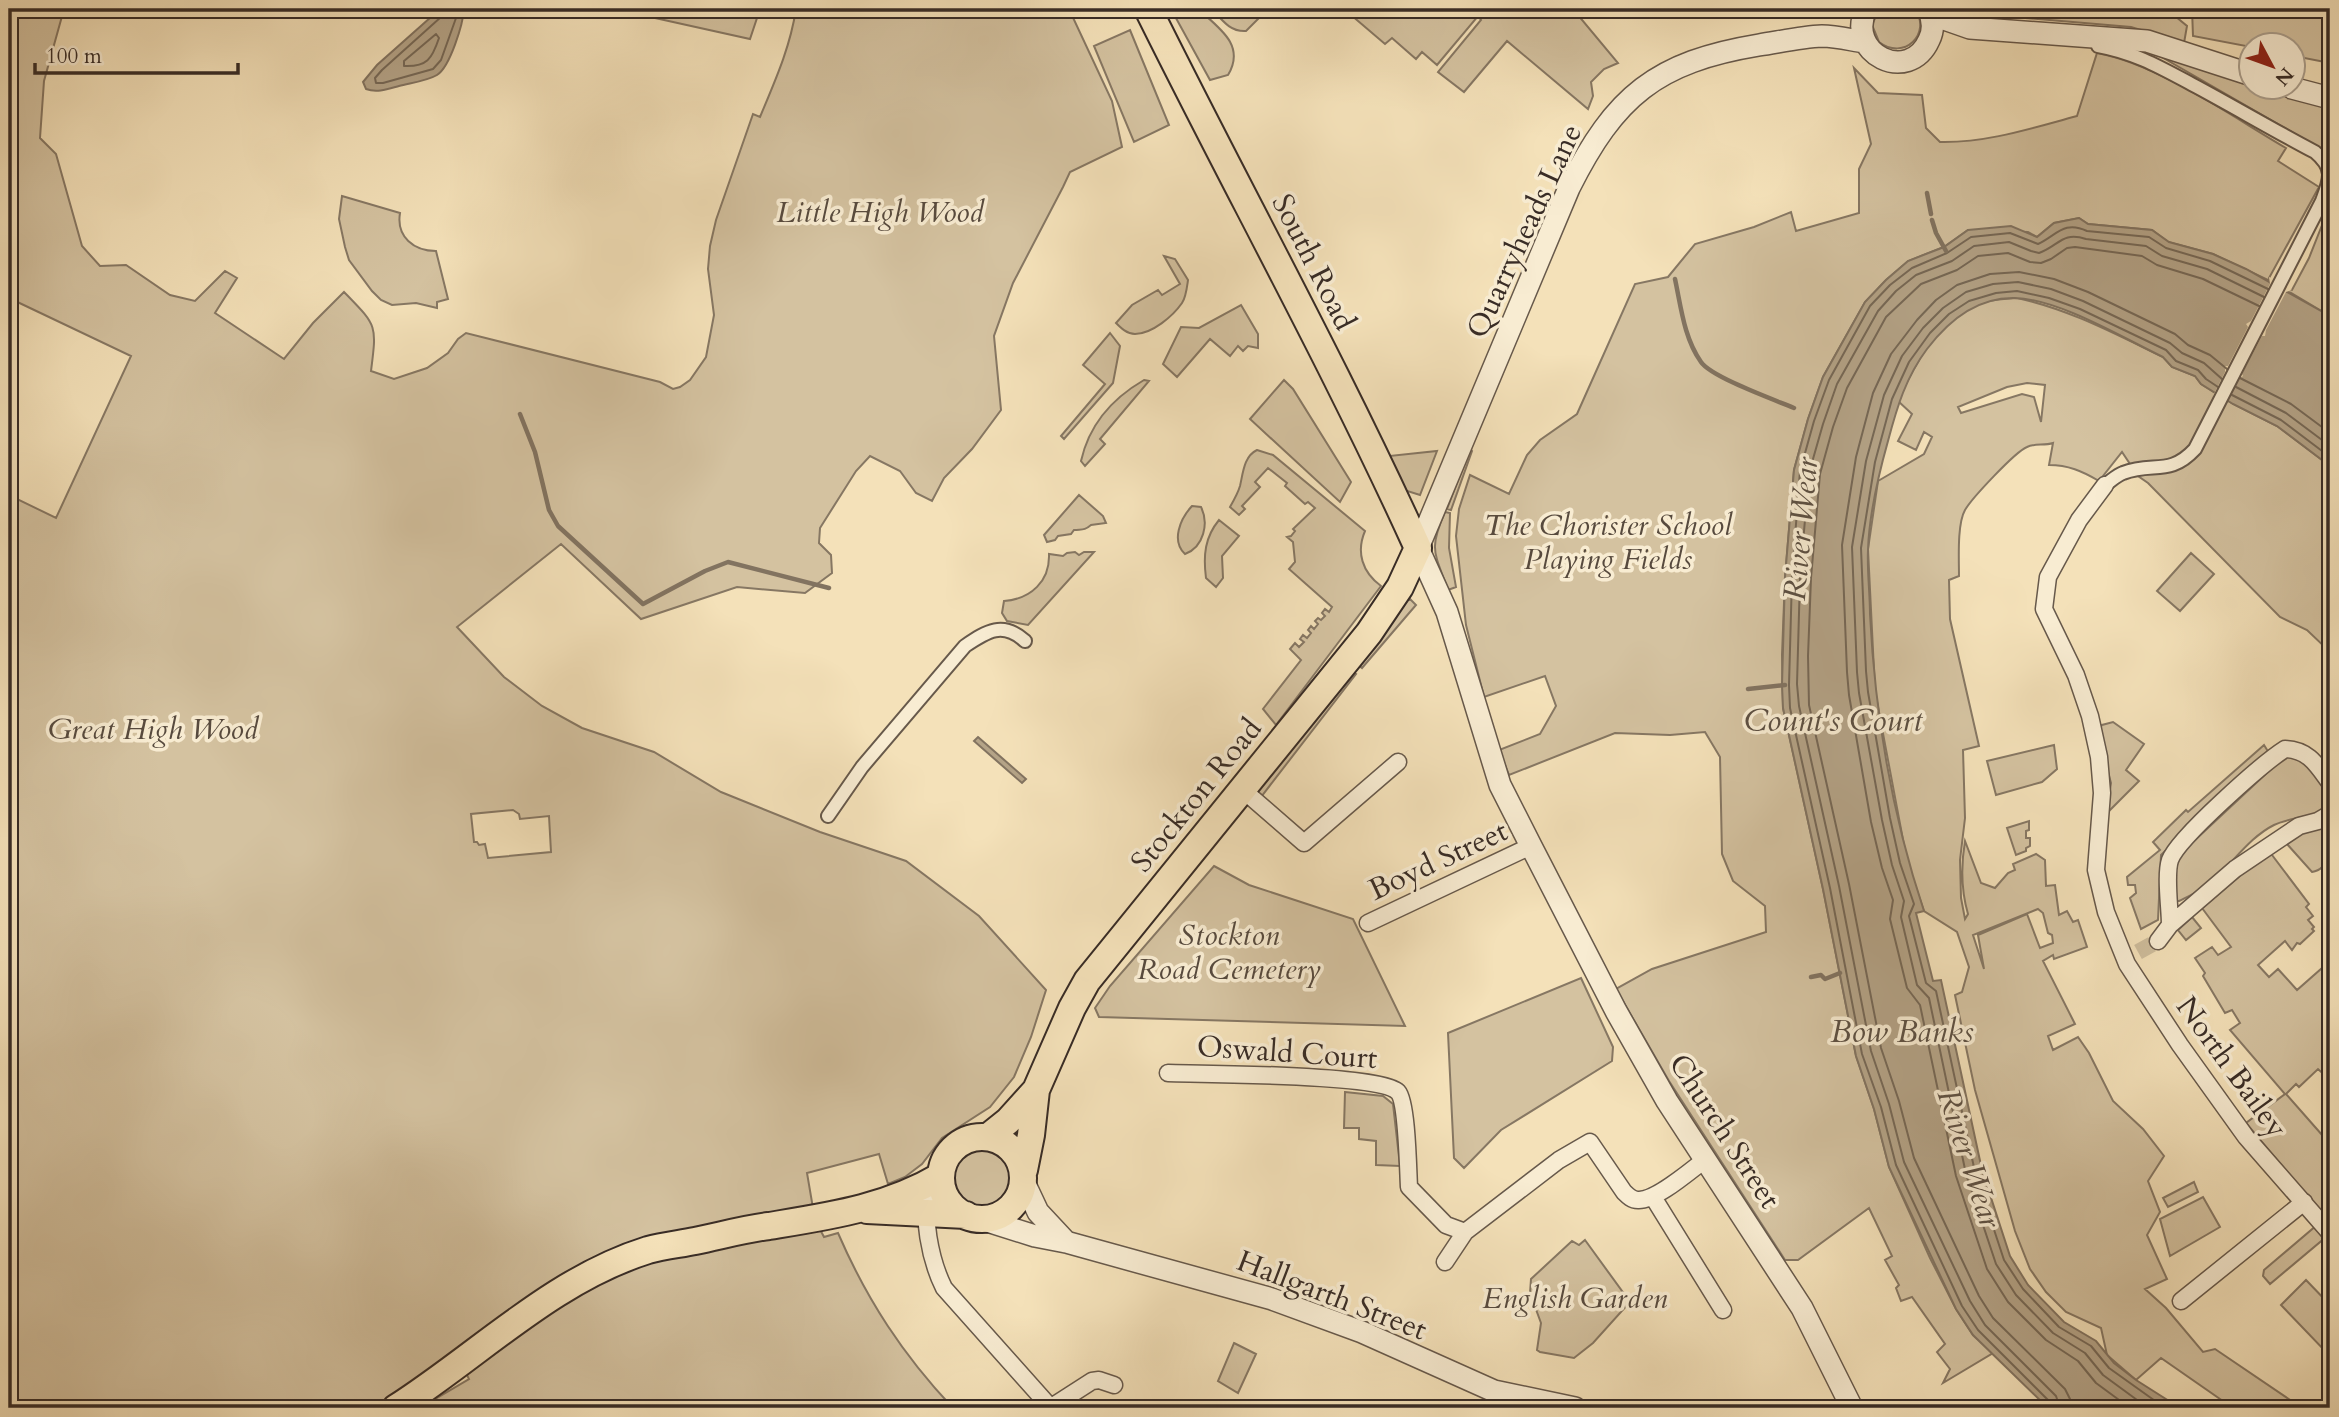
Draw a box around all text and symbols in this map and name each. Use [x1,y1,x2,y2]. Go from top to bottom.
scale bar [35,32,238,76]
north arrow [2238,32,2308,102]
text: 100 m [46,42,102,71]
text: N [2269,62,2299,92]
street label: Quarryheads Lane [1457,117,1592,345]
street label: South Road [1262,187,1365,337]
park label: Little High Wood [776,192,985,233]
water label: River Wear [1773,454,1829,603]
park label: The Chorister School Playing Fields [1484,505,1733,580]
water label: Count's Court [1744,699,1923,743]
park label: Great High Wood [48,709,260,750]
street label: Stockton Road [1122,710,1271,881]
street label: Boyd Street [1362,810,1515,910]
park label: Stockton Road Cemetery [1137,915,1321,990]
street label: North Bailey [2166,988,2297,1146]
water label: Bow Banks [1830,1010,1974,1054]
street label: Oswald Court [1195,1026,1379,1079]
street label: Church Street [1659,1046,1790,1217]
water label: River Wear [1926,1083,2013,1235]
street label: Hallgarth Street [1231,1240,1433,1351]
park label: English Garden [1483,1278,1668,1319]

